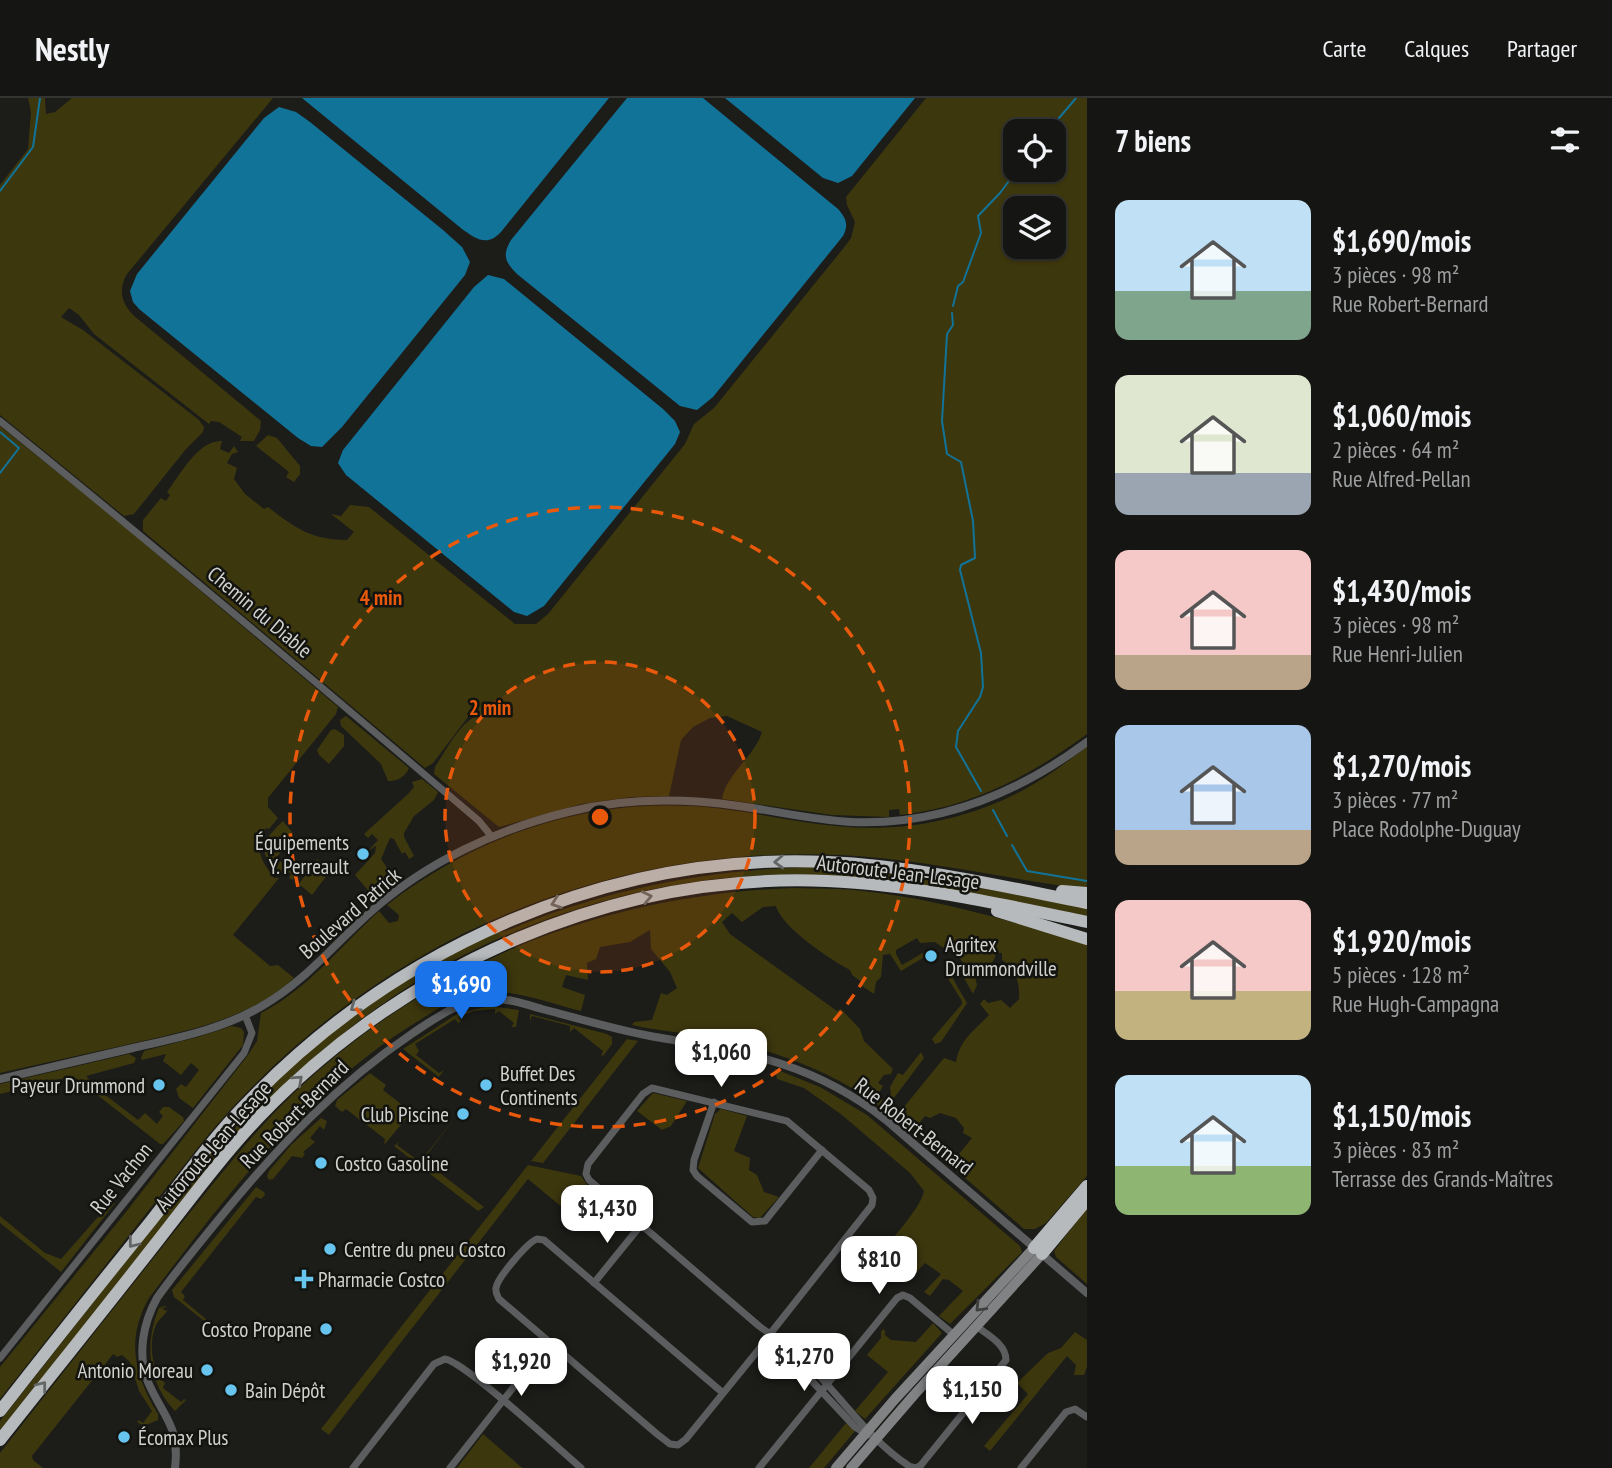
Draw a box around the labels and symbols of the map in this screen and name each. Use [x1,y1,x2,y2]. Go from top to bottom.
street label: Chemin du Diable [202,560,318,664]
text: 4 min [360,584,402,611]
text: 2 min [469,694,511,721]
centre of rings [588,805,612,829]
place label: Équipements Y. Perreault [255,829,349,880]
marker: Équipements Y. Perreault [355,846,371,862]
street label: Autoroute Jean-Lesage [815,849,981,895]
one-way arrow [773,854,784,869]
street label: Boulevard Patrick [294,861,406,965]
one-way arrow [641,891,653,906]
one-way arrow [551,895,563,909]
place label: Agritex Drummondville [945,931,1057,982]
marker: Agritex Drummondville [923,948,939,964]
pin: $1,690 [404,962,518,1021]
one-way arrow [350,999,363,1011]
pin: $1,060 [664,1030,778,1089]
street label: Rue Robert-Bernard [234,1054,354,1174]
place label: Buffet Des Continents [500,1060,578,1111]
street label: Rue Robert-Bernard [849,1071,979,1181]
place label: Payeur Drummond [11,1072,145,1099]
street label: Autoroute Jean-Lesage [149,1075,277,1217]
one-way arrow [289,1076,302,1088]
marker: Payeur Drummond [151,1077,167,1093]
marker: Buffet Des Continents [478,1077,494,1093]
place label: Club Piscine [361,1101,449,1128]
marker: Club Piscine [455,1106,471,1122]
street label: Rue Vachon [84,1137,158,1219]
place label: Costco Gasoline [335,1150,449,1177]
marker: Costco Gasoline [313,1155,329,1171]
pin: $1,430 [550,1186,664,1245]
one-way arrow [128,1236,141,1248]
place label: Centre du pneu Costco [344,1236,506,1263]
pin: $810 [838,1236,920,1296]
marker: Centre du pneu Costco [322,1241,338,1257]
place label: Pharmacie Costco [318,1266,445,1293]
marker: Pharmacie Costco [296,1271,312,1287]
one-way arrow [975,1298,988,1311]
place label: Costco Propane [201,1316,312,1343]
marker: Costco Propane [318,1321,334,1337]
pin: $1,270 [747,1334,861,1393]
pin: $1,920 [464,1338,578,1398]
place label: Antonio Moreau [77,1357,193,1384]
marker: Antonio Moreau [199,1362,215,1378]
pin: $1,150 [915,1366,1029,1426]
place label: Bain Dépôt [245,1377,325,1404]
one-way arrow [34,1382,47,1394]
marker: Bain Dépôt [223,1382,239,1398]
place label: Écomax Plus [138,1424,228,1451]
marker: Écomax Plus [116,1429,132,1445]

